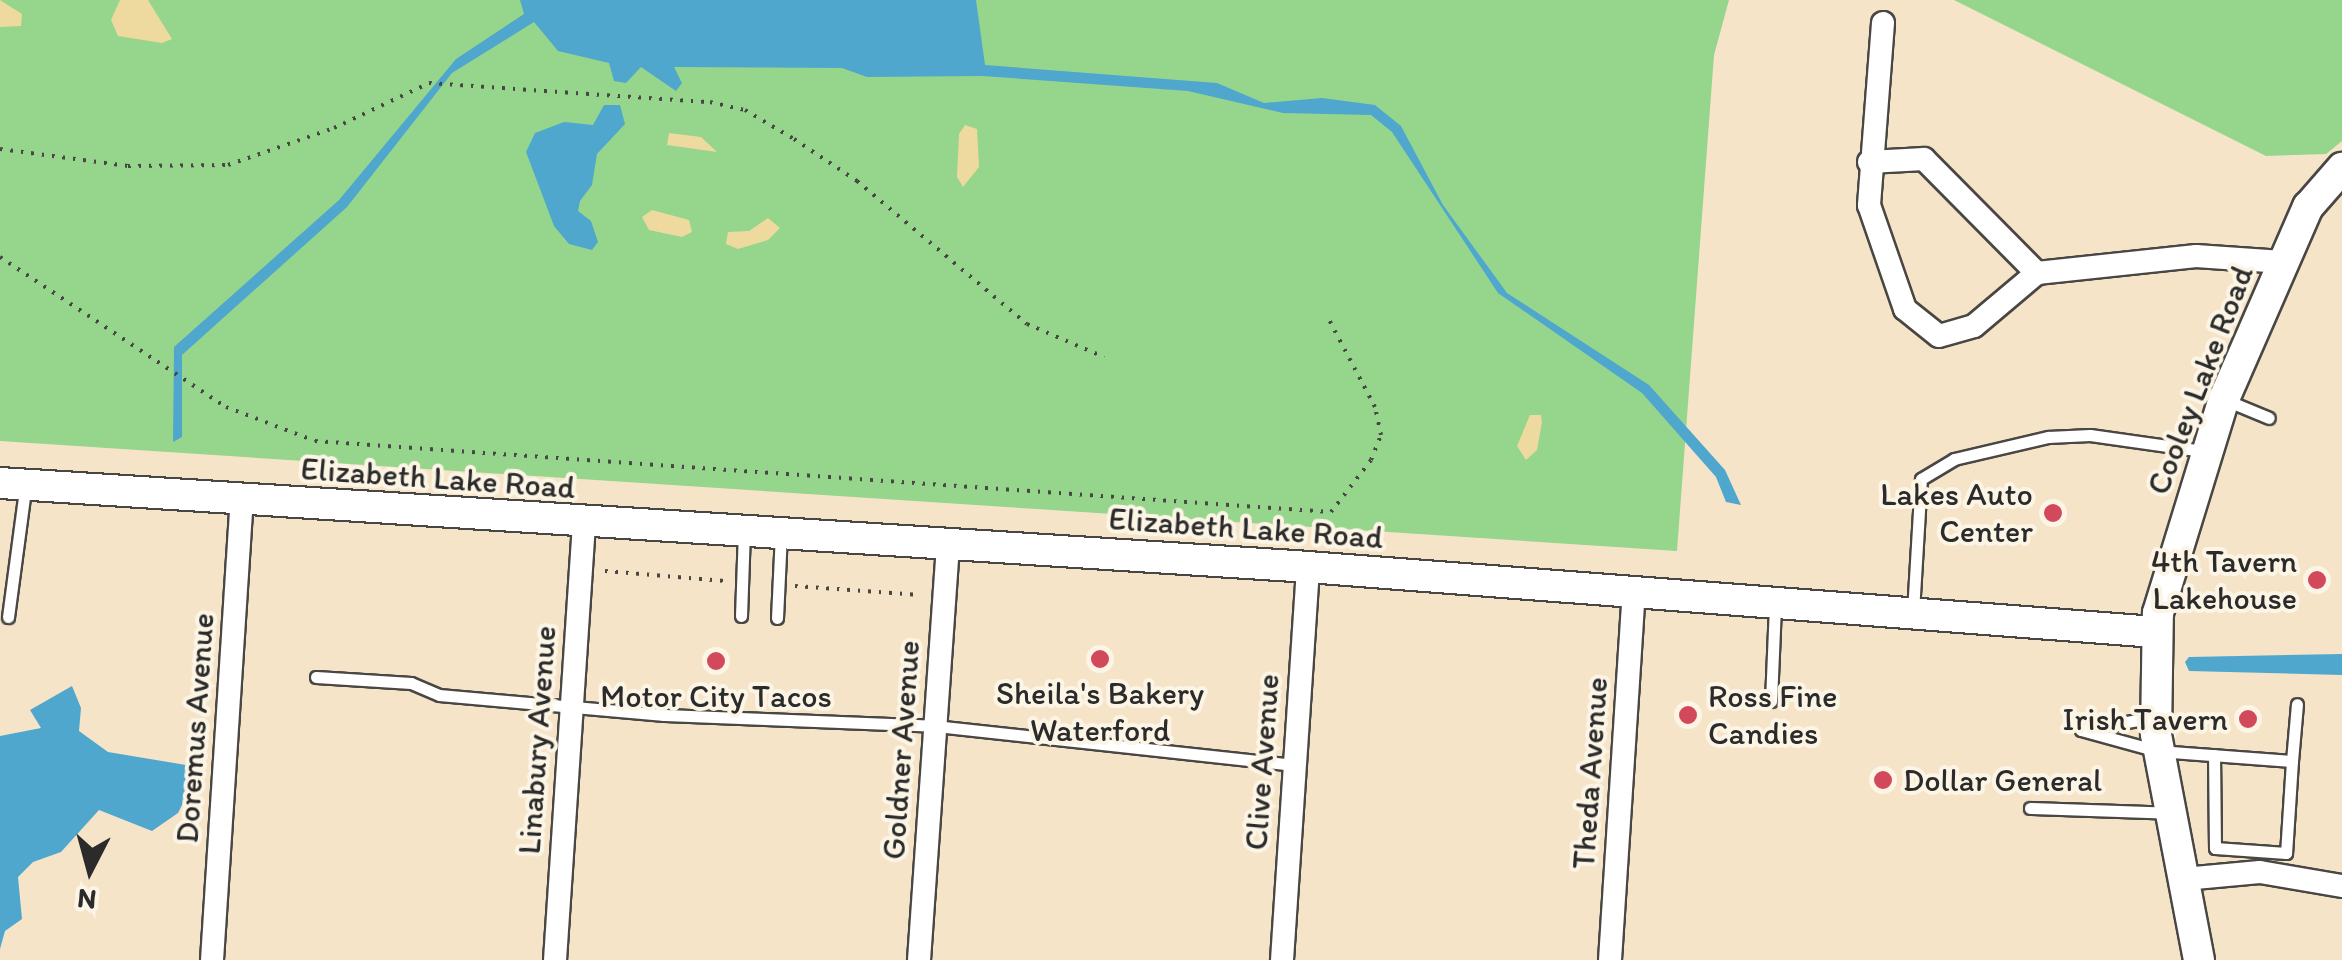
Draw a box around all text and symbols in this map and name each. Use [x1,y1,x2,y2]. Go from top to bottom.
street label: Cooley Lake Road [2139,261,2261,499]
street label: Elizabeth Lake Road [300,449,576,507]
place label: Lakes Auto Center [1881,476,2033,551]
street label: Elizabeth Lake Road [1108,499,1384,557]
marker: Lakes Auto Center [2042,502,2064,524]
place label: 4th Tavern Lakehouse [2151,543,2297,618]
marker: 4th Tavern Lakehouse [2306,569,2328,591]
street label: Doremus Avenue [168,612,222,844]
street label: Linabury Avenue [510,625,564,855]
street label: Goldner Avenue [874,640,928,860]
marker: Sheila's Bakery Waterford [1089,648,1111,670]
marker: Motor City Tacos [705,650,727,672]
street label: Clive Avenue [1237,673,1287,851]
place label: Sheila's Bakery Waterford [996,675,1204,750]
place label: Motor City Tacos [602,677,830,715]
street label: Theda Avenue [1564,677,1616,869]
place label: Ross Fine Candies [1708,678,1837,753]
place label: Irish Tavern [2065,700,2228,738]
marker: Ross Fine Candies [1677,704,1699,726]
marker: Irish Tavern [2237,708,2259,730]
place label: Dollar General [1903,761,2103,799]
marker: Dollar General [1872,769,1894,791]
north arrow [40,820,140,920]
text: N [76,882,98,918]

